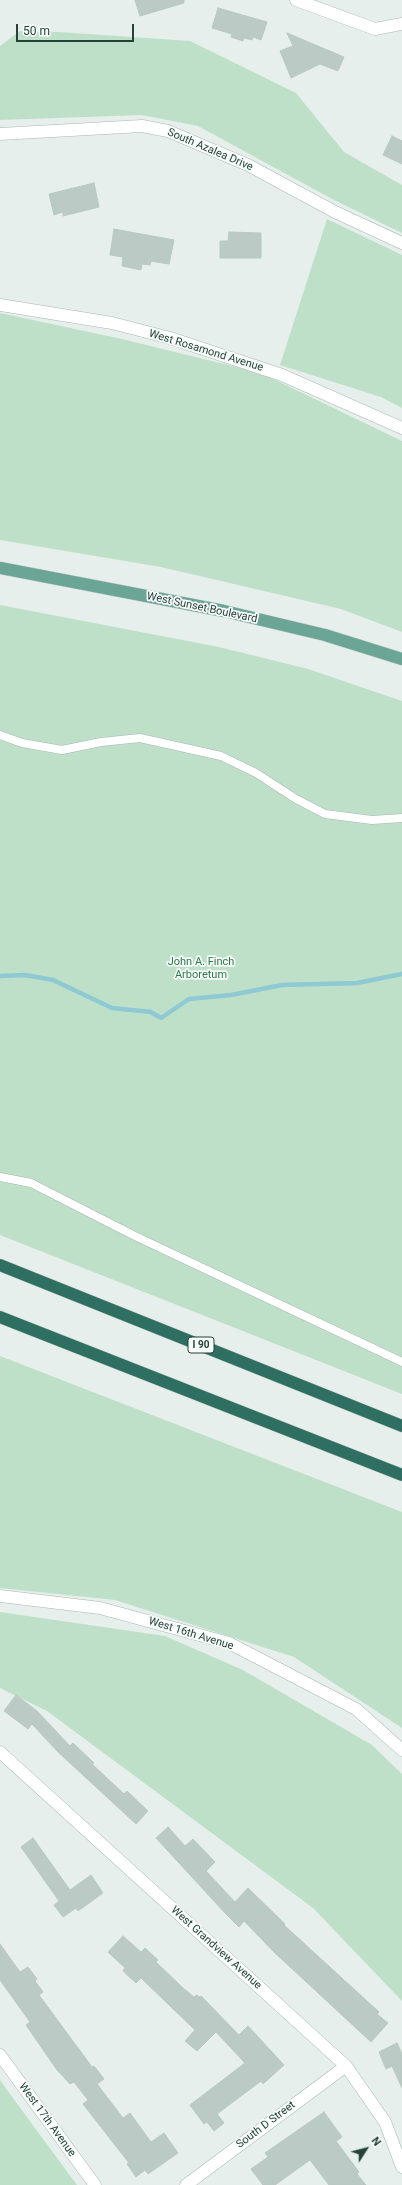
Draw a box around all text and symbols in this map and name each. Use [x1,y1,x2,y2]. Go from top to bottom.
scale bar [18,16,136,42]
text: 50 m [23,24,50,38]
street label: South Azalea Drive [165,126,255,174]
street label: West Rosamond Avenue [147,327,265,375]
street label: West Sunset Boulevard [146,590,258,626]
park label: John A. Finch Arboretum [168,955,234,981]
road number: I 90 [188,1337,214,1353]
street label: West 16th Avenue [147,1615,235,1653]
street label: West Grandview Avenue [168,1904,264,1992]
street label: West 17th Avenue [16,2080,78,2160]
street label: South D Street [234,2099,298,2151]
north arrow [346,2129,386,2169]
text: N [369,2135,384,2149]

